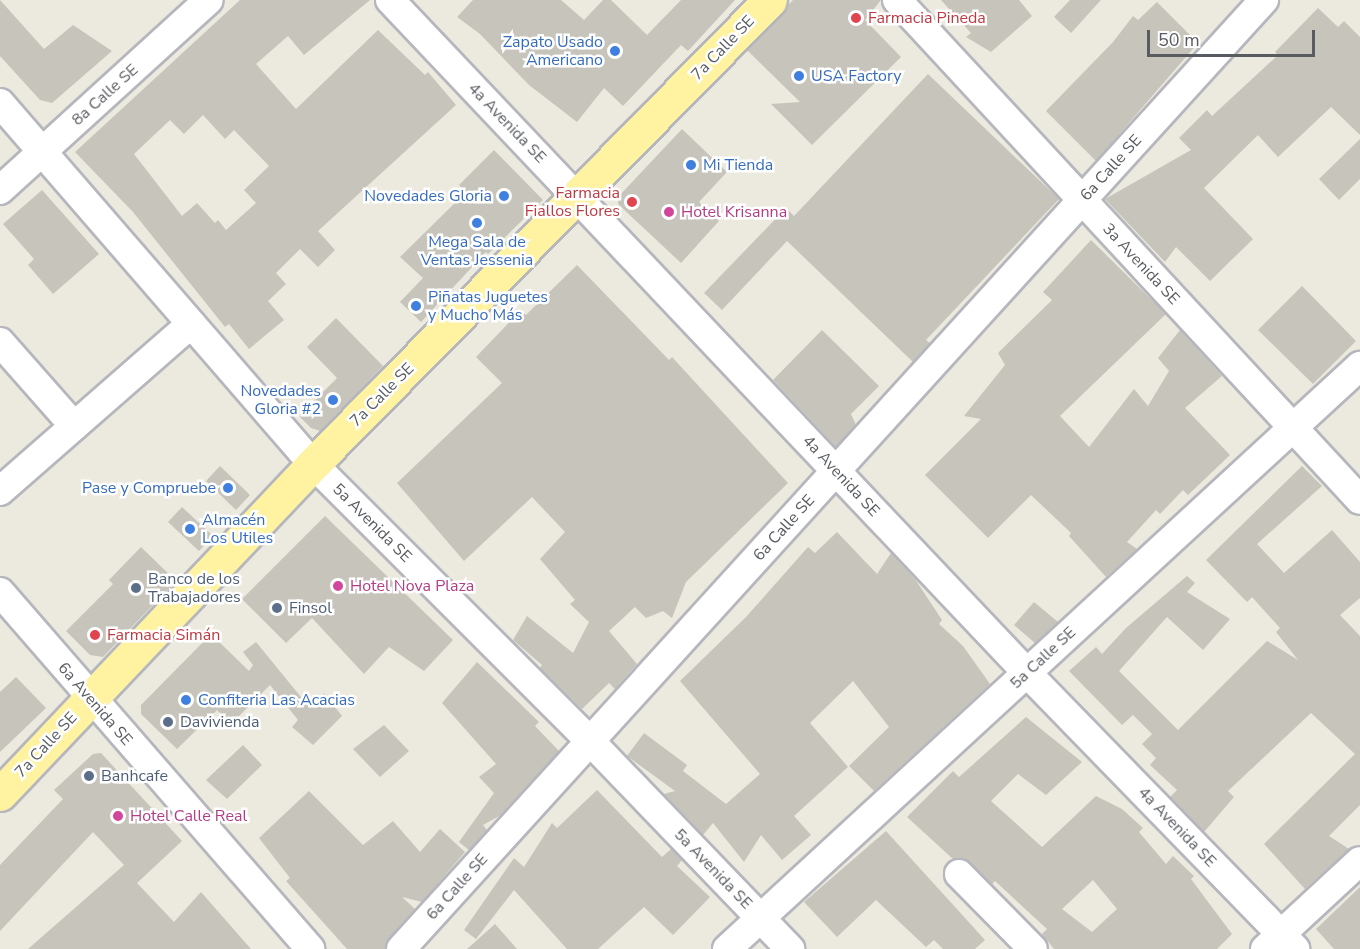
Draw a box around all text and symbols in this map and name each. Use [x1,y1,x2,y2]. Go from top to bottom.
place label: Farmacia Pineda [868,8,986,28]
marker: Farmacia Pineda [849,11,863,25]
street label: 7a Calle SE [687,12,759,84]
scale bar [1150,18,1318,56]
text: 50 m [1158,28,1200,52]
place label: Zapato Usado Americano [503,32,603,70]
marker: Zapato Usado Americano [608,44,622,58]
street label: 8a Calle SE [68,60,142,130]
place label: USA Factory [811,66,901,86]
marker: USA Factory [792,69,806,83]
street label: 4a Avenida SE [464,79,550,167]
street label: 6a Calle SE [1076,131,1146,205]
place label: Mi Tienda [703,155,773,175]
marker: Mi Tienda [684,158,698,172]
place label: Farmacia Fiallos Flores [525,183,620,221]
place label: Novedades Gloria [364,186,492,206]
marker: Novedades Gloria [497,189,511,203]
marker: Farmacia Fiallos Flores [625,195,639,209]
place label: Hotel Krisanna [681,202,787,222]
marker: Hotel Krisanna [662,205,676,219]
marker: Mega Sala de Ventas Jessenia [470,216,484,230]
street label: 3a Avenida SE [1099,219,1183,309]
place label: Mega Sala de Ventas Jessenia [421,232,533,270]
place label: Piñatas Juguetes y Mucho Más [428,287,548,325]
marker: Piñatas Juguetes y Mucho Más [409,299,423,313]
street label: 7a Calle SE [346,359,418,431]
place label: Novedades Gloria #2 [240,381,321,419]
marker: Novedades Gloria #2 [326,393,340,407]
street label: 4a Avenida SE [799,431,883,521]
place label: Pase y Compruebe [82,478,216,498]
street label: 5a Avenida SE [328,479,416,567]
marker: Pase y Compruebe [221,481,235,495]
street label: 6a Calle SE [749,491,819,565]
place label: Almacén Los Utiles [202,510,273,548]
marker: Almacén Los Utiles [183,522,197,536]
place label: Banco de los Trabajadores [148,569,241,607]
place label: Hotel Nova Plaza [350,576,474,596]
marker: Hotel Nova Plaza [331,579,345,593]
marker: Banco de los Trabajadores [129,581,143,595]
place label: Finsol [289,598,332,618]
marker: Finsol [270,601,284,615]
street label: 5a Calle SE [1006,623,1080,693]
place label: Farmacia Simán [107,625,220,645]
marker: Farmacia Simán [88,628,102,642]
street label: 6a Avenida SE [54,658,136,750]
place label: Confiteria Las Acacias [198,690,355,710]
marker: Confiteria Las Acacias [179,693,193,707]
street label: 7a Calle SE [11,708,81,782]
place label: Davivienda [180,712,260,732]
marker: Davivienda [161,715,175,729]
place label: Banhcafe [101,766,168,786]
marker: Banhcafe [82,769,96,783]
street label: 4a Avenida SE [1134,783,1220,871]
place label: Hotel Calle Real [130,806,247,826]
marker: Hotel Calle Real [111,809,125,823]
street label: 5a Avenida SE [670,825,756,913]
street label: 6a Calle SE [422,850,492,924]

